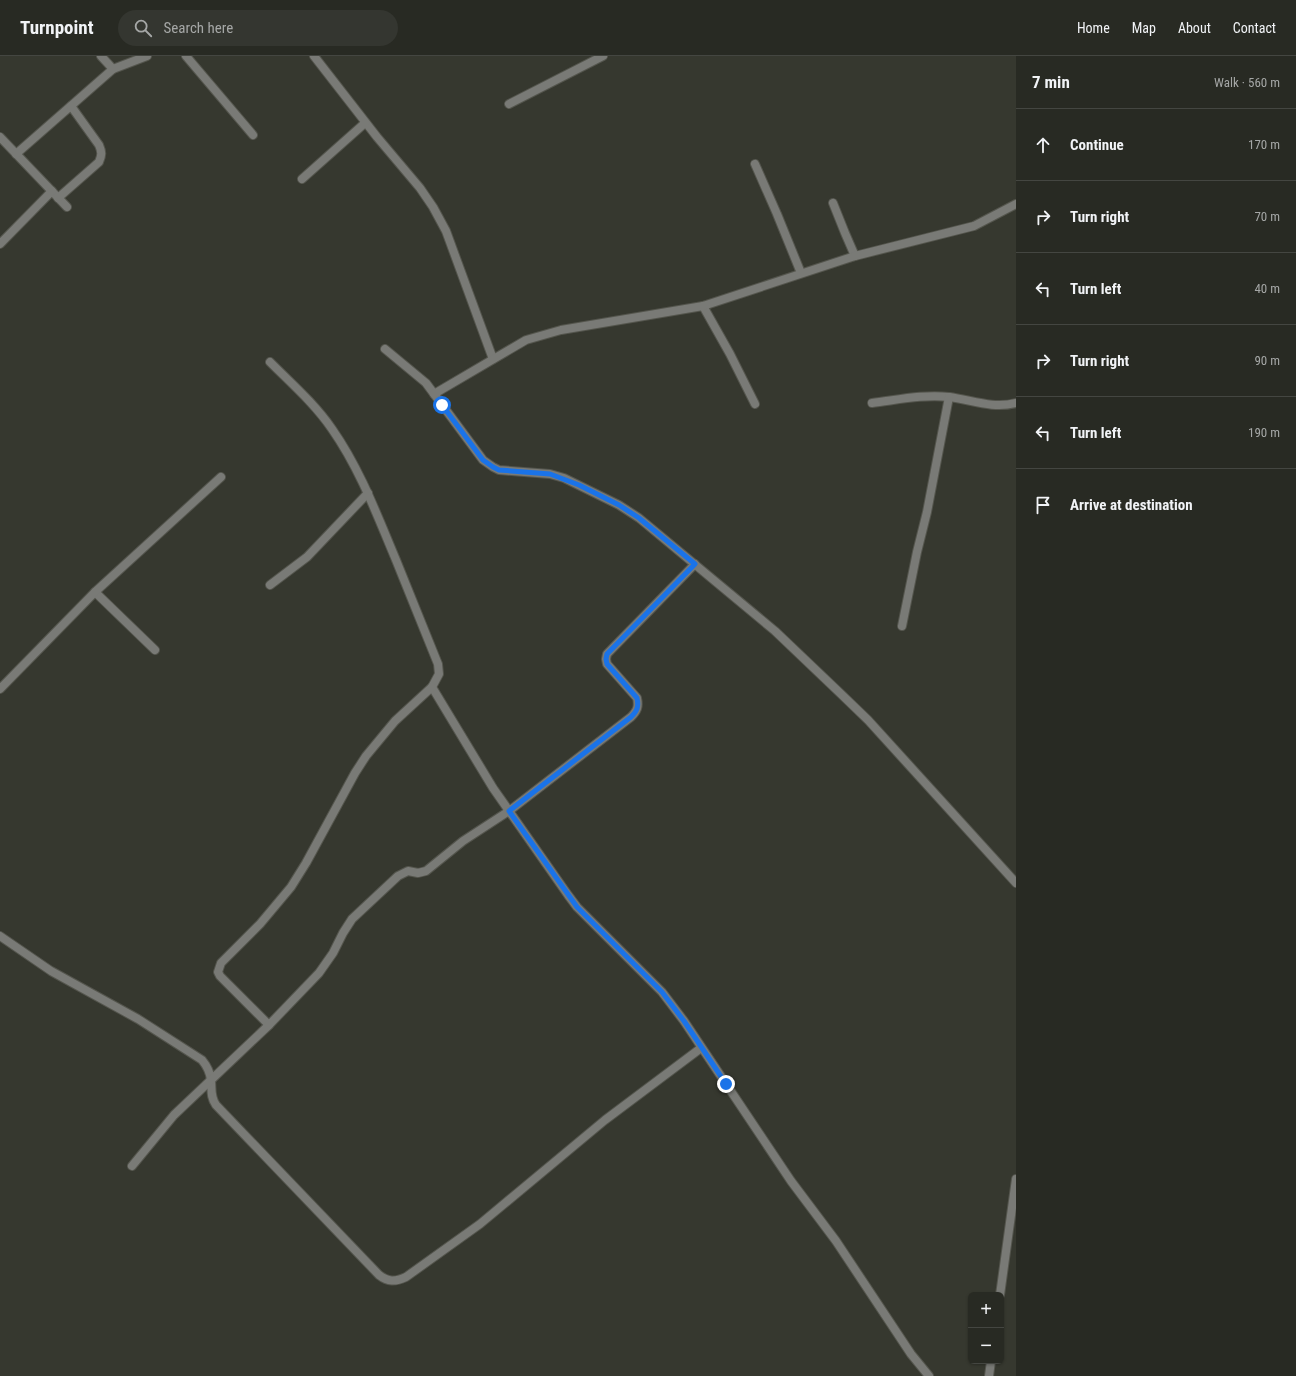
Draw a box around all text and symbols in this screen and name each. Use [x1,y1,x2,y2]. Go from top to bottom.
search box [118,10,398,46]
text: Turnpoint [20,16,94,39]
icon: search [132,17,154,39]
text: Search here [164,19,233,37]
text: Home [1077,20,1110,36]
text: Map [1132,20,1156,36]
text: About [1178,20,1211,36]
text: Contact [1233,20,1276,36]
text: 7 min [1032,72,1070,92]
text: Walk · 560 m [1214,75,1280,90]
icon: ahead [1032,134,1054,156]
text: Continue [1070,136,1124,154]
text: 170 m [1248,137,1280,152]
icon: right [1032,206,1054,228]
text: Turn right [1070,208,1129,226]
text: 70 m [1254,209,1280,224]
icon: left [1032,278,1054,300]
text: Turn left [1070,280,1121,298]
text: 40 m [1254,281,1280,296]
icon: right [1032,350,1054,372]
text: Turn right [1070,352,1129,370]
text: 90 m [1254,353,1280,368]
route start [433,396,451,414]
icon: left [1032,422,1054,444]
text: Turn left [1070,424,1121,442]
text: 190 m [1248,425,1280,440]
icon: arrive [1032,494,1054,516]
text: Arrive at destination [1070,496,1193,514]
route end [717,1075,735,1093]
map controls [968,1292,1004,1364]
button: + [968,1292,1004,1328]
button: − [968,1328,1004,1364]

